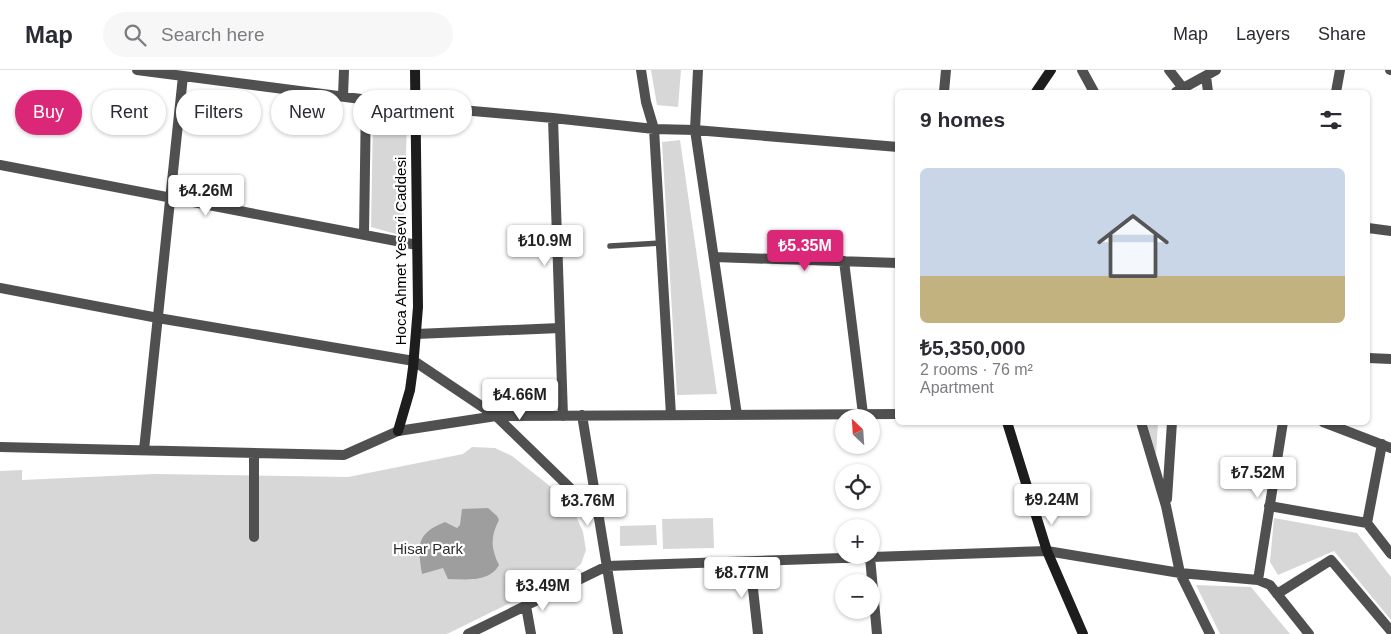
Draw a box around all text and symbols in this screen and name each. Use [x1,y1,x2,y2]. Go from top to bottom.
search box [103,12,453,57]
text: Map [25,21,73,48]
icon: search [121,21,149,49]
text: Search here [161,24,265,45]
text: Map [1173,24,1208,44]
text: Layers [1236,24,1290,44]
text: Share [1318,24,1366,44]
chip: Buy [15,90,82,135]
chip: Rent [92,90,166,135]
chip: Filters [176,90,261,135]
chip: New [271,90,343,135]
chip: Apartment [353,90,472,135]
icon: filters [1317,106,1345,134]
text: 9 homes [920,108,1005,131]
street label: Hoca Ahmet Yesevi Caddesi [392,157,409,345]
pin: ₺4.26M [165,174,247,217]
text: ₺4.26M [179,182,233,199]
icon: home [1088,201,1178,291]
pin: ₺10.9M [504,224,586,267]
pin: ₺5.35M [764,230,846,272]
text: ₺10.9M [518,232,572,249]
text: ₺5.35M [778,237,832,254]
text: ₺5,350,000 [920,336,1025,359]
text: 2 rooms · 76 m² [920,361,1033,378]
pin: ₺4.66M [479,378,561,421]
text: Apartment [920,379,994,396]
text: ₺4.66M [493,386,547,403]
north arrow [835,409,880,454]
map controls [835,409,880,619]
pin: ₺7.52M [1217,456,1299,499]
button: locate [835,464,880,509]
text: ₺7.52M [1231,464,1285,481]
pin: ₺3.76M [547,484,629,527]
pin: ₺9.24M [1011,484,1093,526]
text: ₺9.24M [1025,491,1079,508]
text: ₺3.76M [561,492,615,509]
button: + [835,519,880,564]
park label: Hisar Park [393,540,464,557]
pin: ₺8.77M [701,556,783,599]
text: ₺8.77M [715,564,769,581]
pin: ₺3.49M [502,570,584,612]
button: − [835,574,880,619]
text: ₺3.49M [516,577,570,594]

